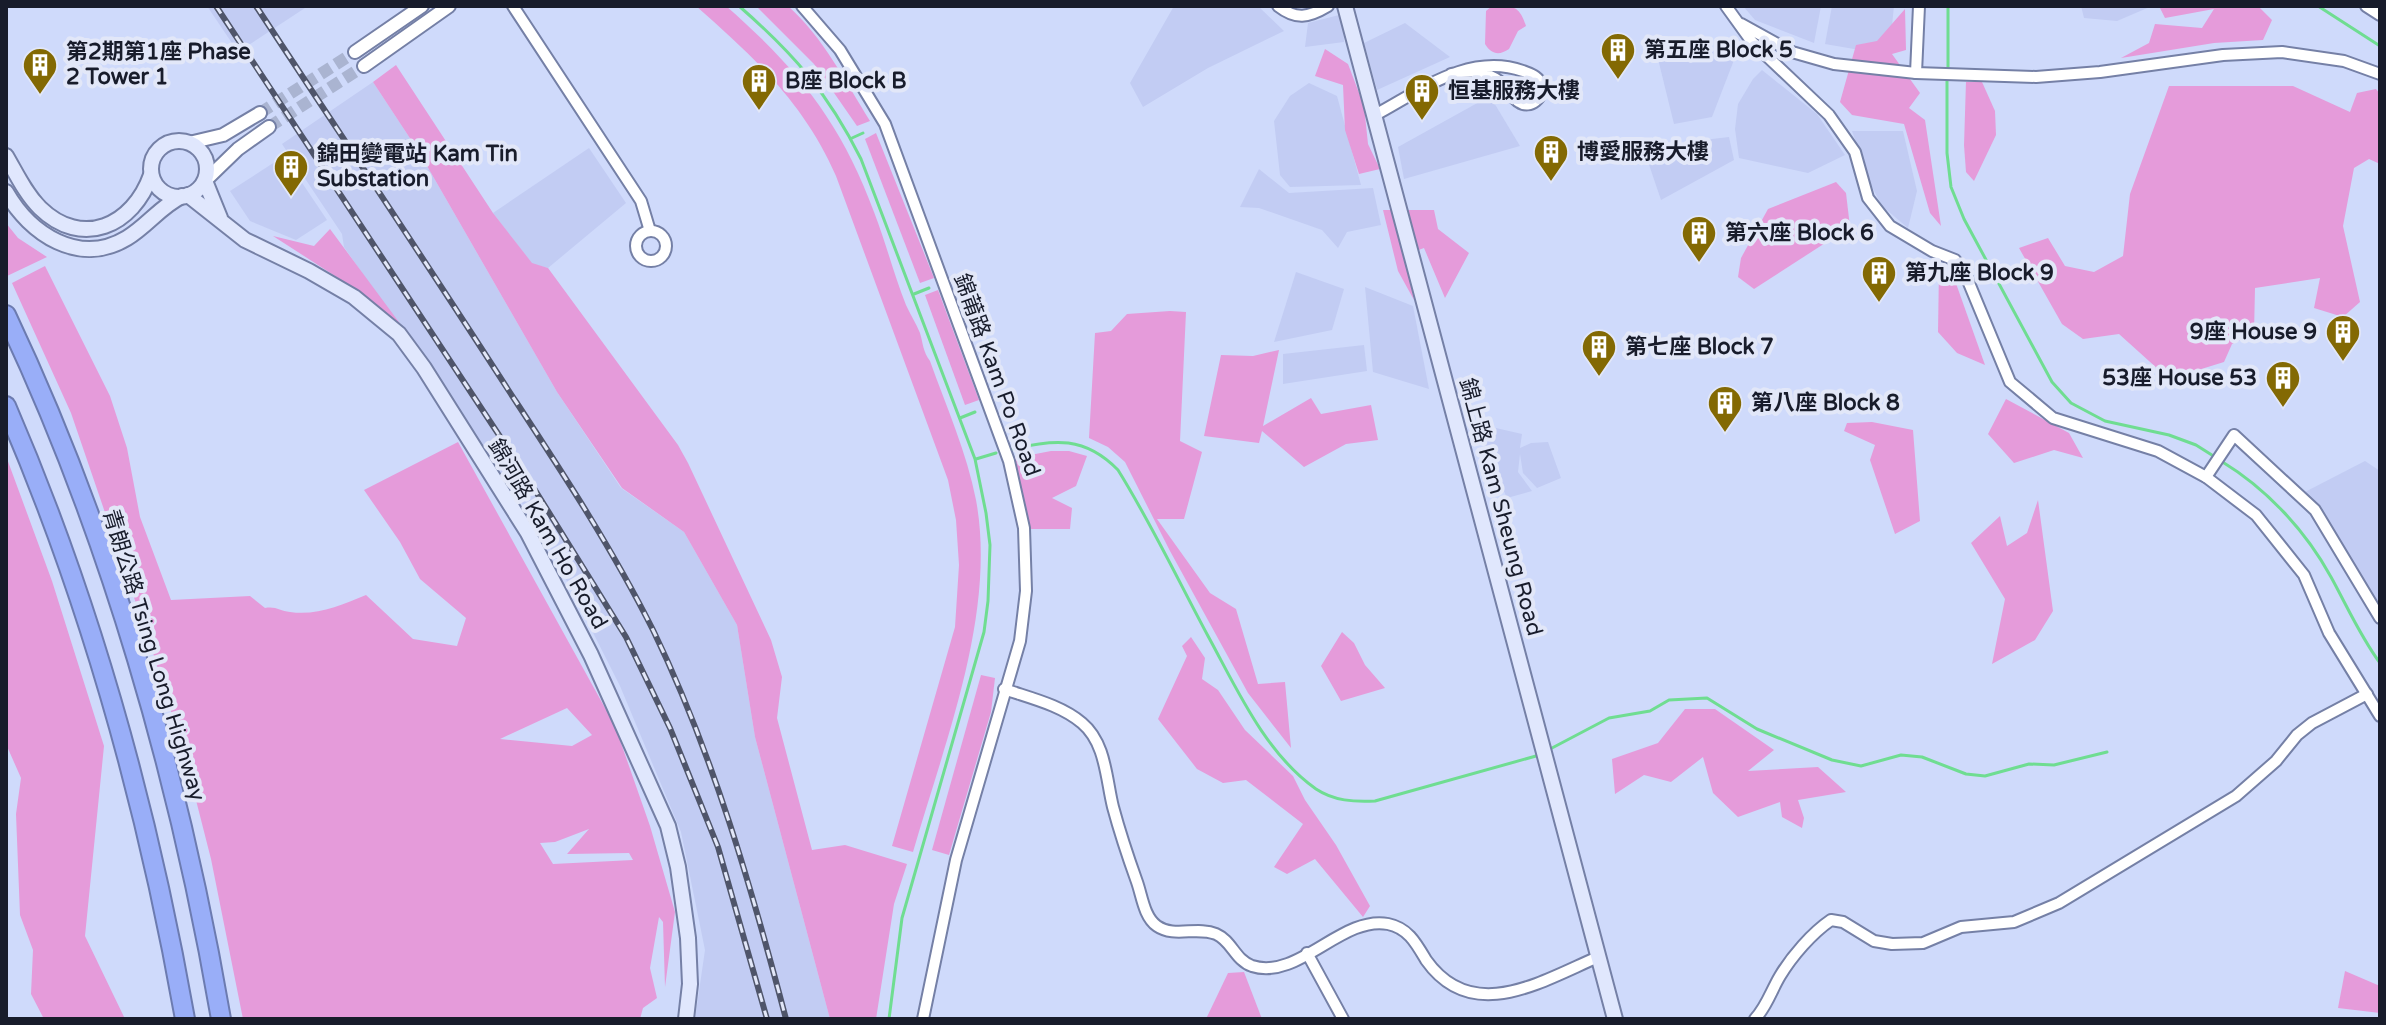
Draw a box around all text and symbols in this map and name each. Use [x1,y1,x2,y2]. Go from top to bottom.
building icon: 第五座 Block 5 [1599,31,1637,81]
place label: 第五座 Block 5 [1644,37,1793,63]
place label: 第2期第1座 Phase 2 Tower 1 [66,39,251,90]
building icon: 第2期第1座 Phase 2 Tower 1 [21,46,59,96]
building icon: B座 Block B [740,62,778,112]
place label: B座 Block B [785,68,907,94]
building icon: 恒基服務大樓 [1403,72,1441,122]
place label: 恒基服務大樓 [1448,78,1580,104]
building icon: 博愛服務大樓 [1532,133,1570,183]
place label: 博愛服務大樓 [1577,139,1709,165]
place label: 錦田變電站 Kam Tin Substation [317,141,518,192]
building icon: 錦田變電站 Kam Tin Substation [272,148,310,198]
building icon: 第六座 Block 6 [1680,214,1718,264]
place label: 第六座 Block 6 [1725,220,1874,246]
building icon: 第九座 Block 9 [1860,254,1898,304]
place label: 第九座 Block 9 [1905,260,2054,286]
street label: 錦莆路 Kam Po Road [948,270,1046,480]
building icon: 9座 House 9 [2324,313,2362,363]
place label: 9座 House 9 [2190,319,2317,345]
building icon: 第七座 Block 7 [1580,328,1618,378]
place label: 第七座 Block 7 [1625,334,1774,360]
building icon: 53座 House 53 [2264,359,2302,409]
place label: 53座 House 53 [2102,365,2257,391]
street label: 錦上路 Kam Sheung Road [1454,375,1548,639]
building icon: 第八座 Block 8 [1706,384,1744,434]
place label: 第八座 Block 8 [1751,390,1900,416]
street label: 錦河路 Kam Ho Road [483,434,613,634]
street label: 青朗公路 Tsing Long Highway [97,506,211,804]

